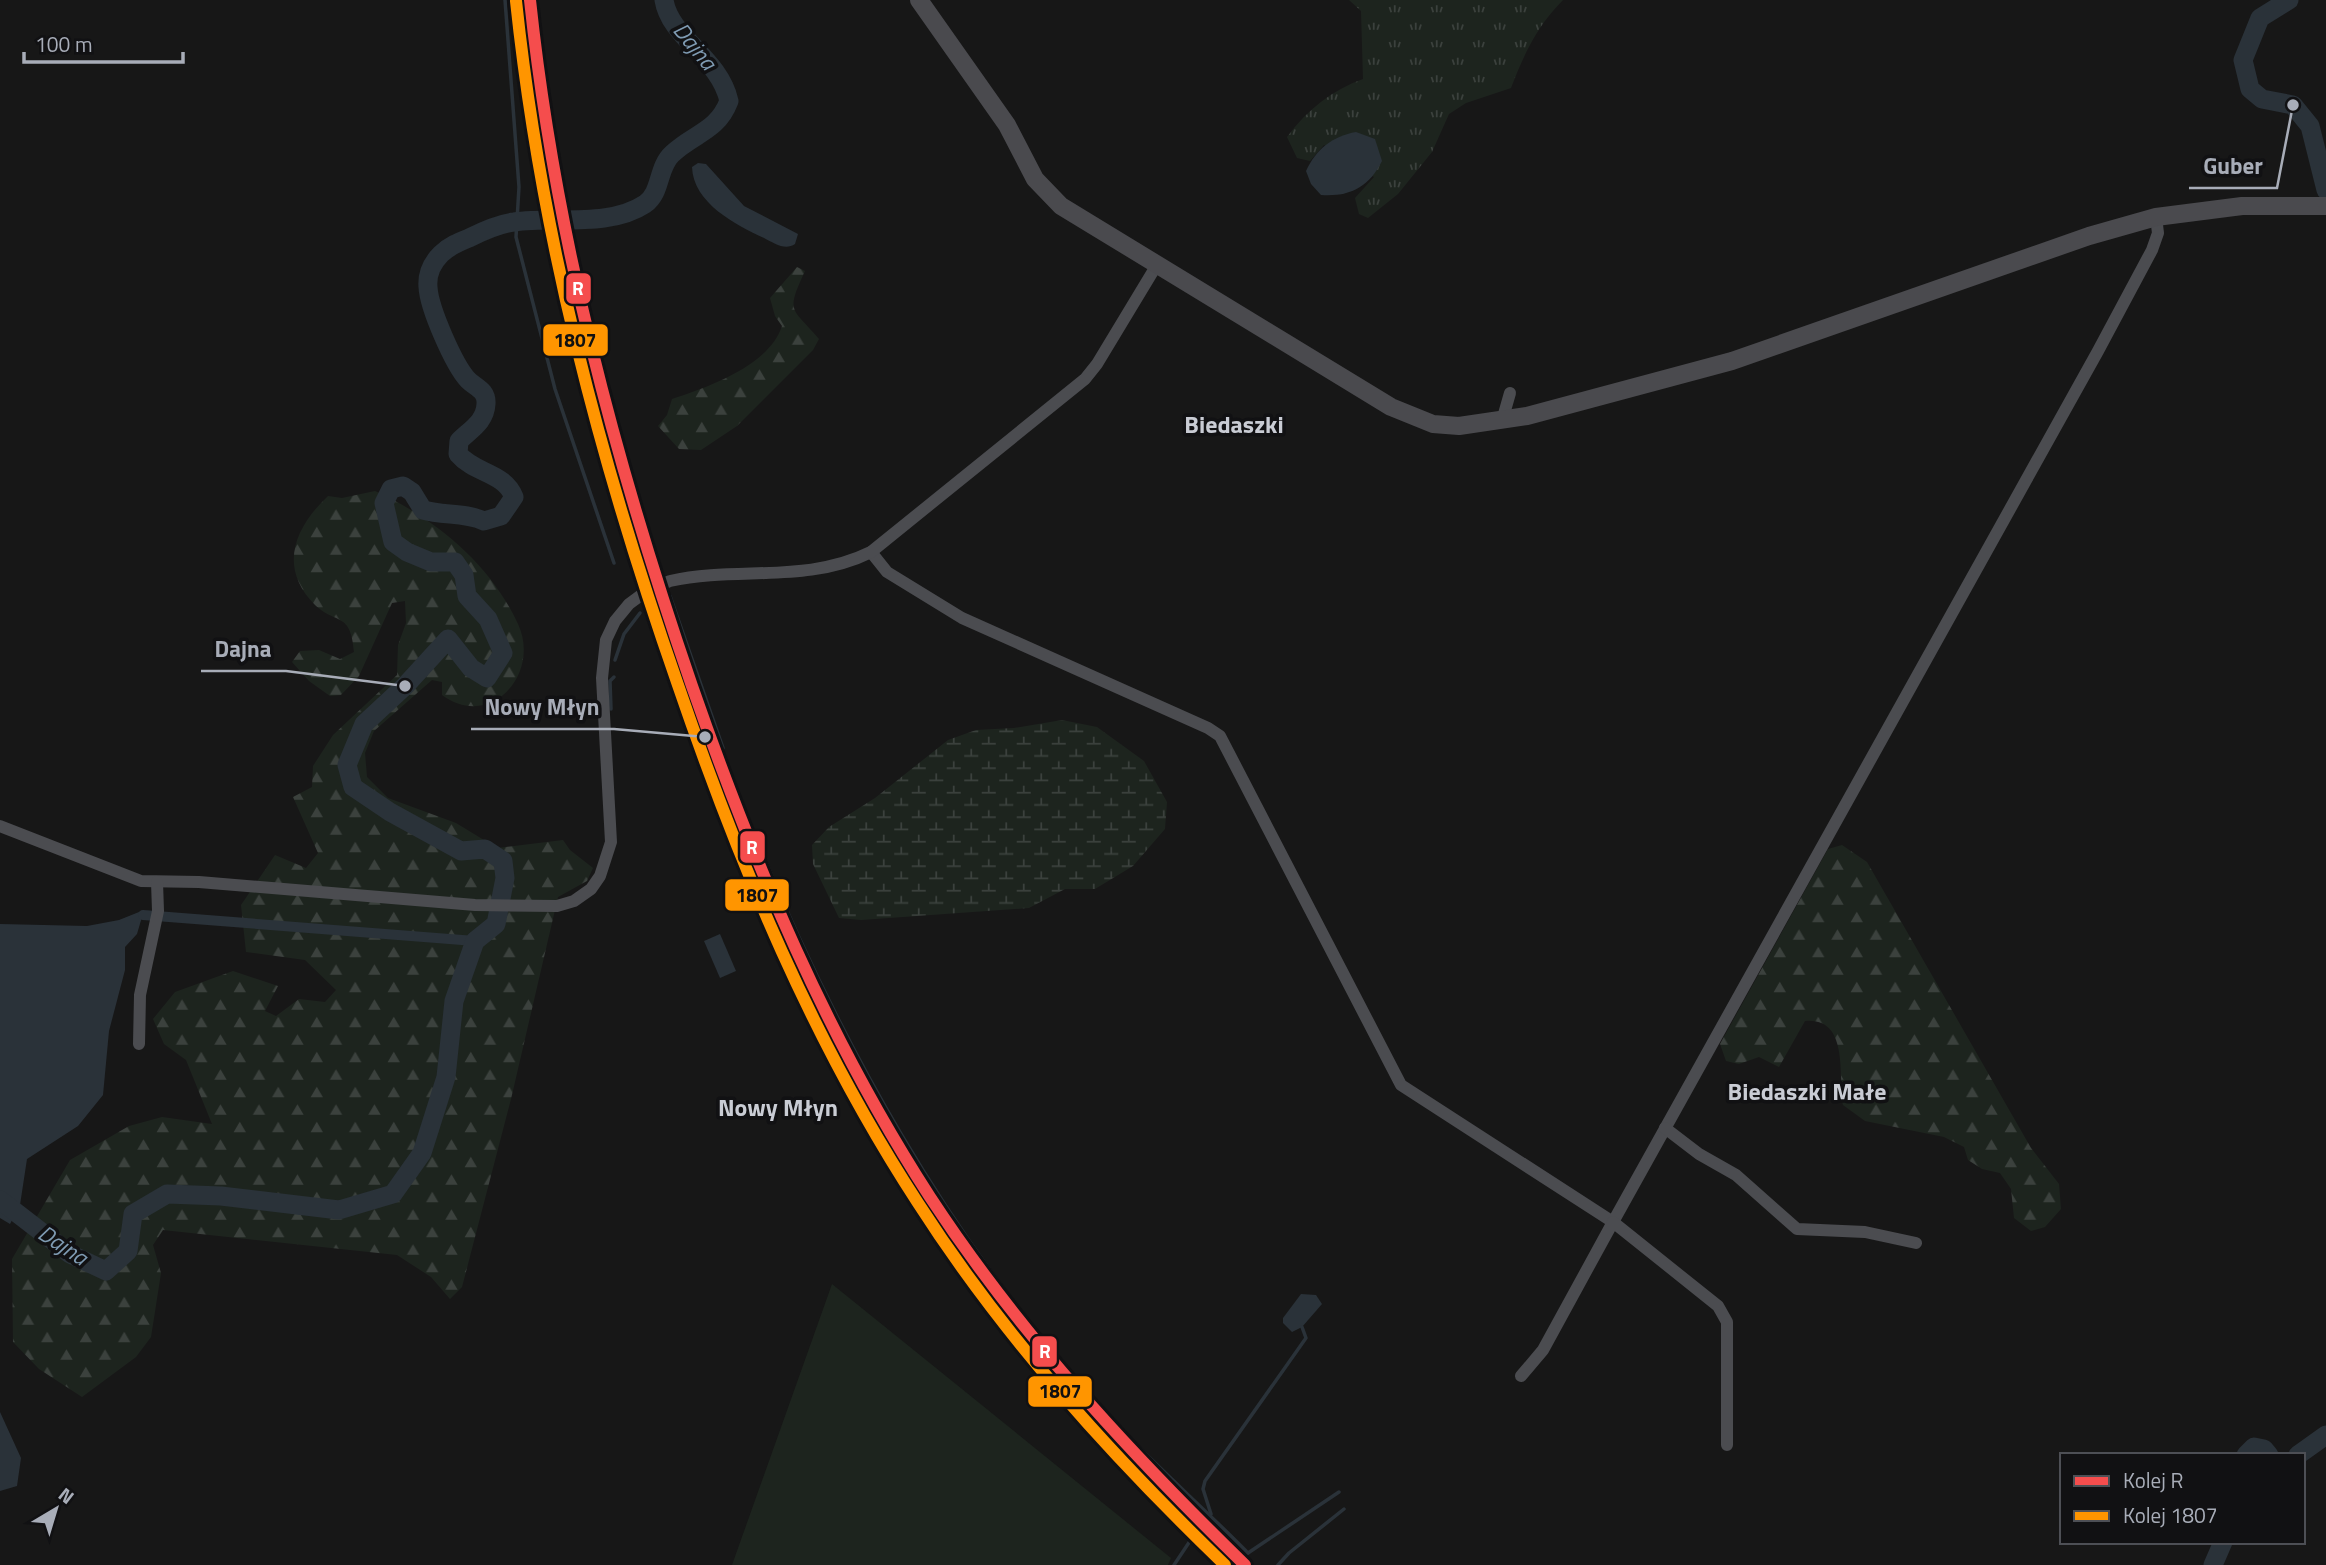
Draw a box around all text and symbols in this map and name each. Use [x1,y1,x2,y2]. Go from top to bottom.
water label: Dajna [665,14,727,79]
scale bar [24,21,184,65]
text: 100 m [35,28,92,60]
callout: Guber [2189,144,2277,188]
text: Guber [2203,148,2263,183]
line badge: R [565,272,592,305]
text: R [572,273,584,302]
line badge: 1807 [542,323,609,357]
text: 1807 [554,325,596,354]
district label: Biedaszki [1184,406,1284,442]
callout: Dajna [201,627,286,671]
text: Dajna [215,631,271,666]
callout: Nowy Młyn [471,685,614,729]
text: Nowy Młyn [484,689,600,724]
line badge: R [739,830,766,864]
text: R [746,832,758,861]
line badge: 1807 [724,878,790,912]
text: 1807 [736,880,778,909]
district label: Biedaszki Małe [1728,1073,1886,1109]
district label: Nowy Młyn [718,1089,838,1125]
water label: Dajna [31,1215,96,1275]
line badge: R [1031,1335,1058,1368]
text: R [1039,1336,1051,1365]
line badge: 1807 [1027,1375,1093,1408]
text: 1807 [1039,1376,1081,1405]
legend [2060,1453,2305,1544]
text: Kolej R [2123,1464,2183,1496]
north arrow [21,1474,91,1544]
text: N [53,1480,81,1511]
text: Kolej 1807 [2123,1499,2217,1531]

